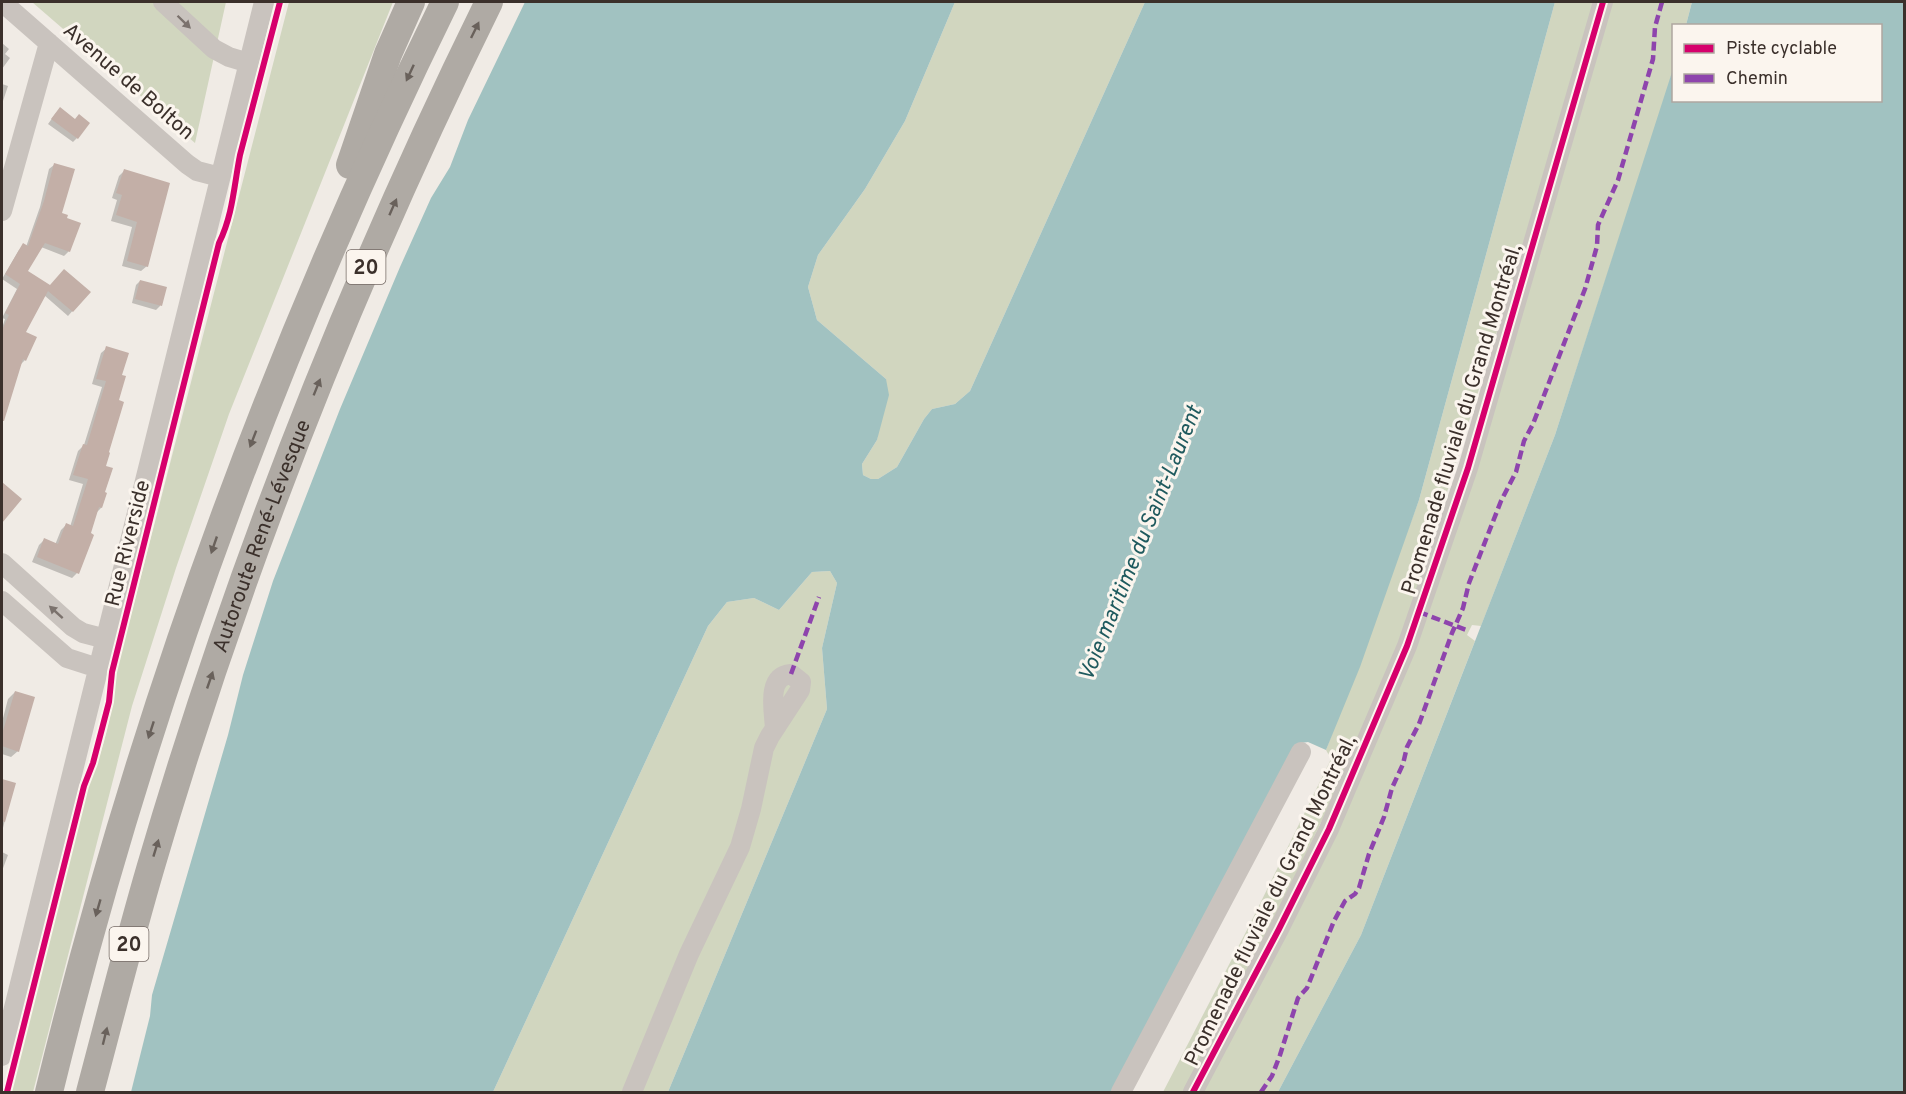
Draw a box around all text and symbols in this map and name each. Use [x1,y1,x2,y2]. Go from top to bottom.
one-way arrow [177,14,191,28]
street label: Avenue de Bolton [57,18,199,147]
one-way arrow [470,22,479,39]
legend [1672,24,1882,102]
text: Piste cyclable [1726,38,1837,61]
one-way arrow [406,65,415,82]
text: Chemin [1726,68,1788,91]
one-way arrow [388,198,398,216]
street label: Promenade fluviale du Grand Montréal, [1396,241,1529,598]
road number: 20 [346,250,386,284]
one-way arrow [312,377,322,395]
water label: Voie maritime du Saint-Laurent [1074,401,1209,686]
street label: Autoroute René-Lévesque [207,416,318,657]
one-way arrow [248,430,258,448]
street label: Rue Riverside [100,477,157,609]
one-way arrow [208,536,218,554]
one-way arrow [49,606,64,619]
one-way arrow [205,671,215,689]
one-way arrow [146,721,155,739]
street label: Promenade fluviale du Grand Montréal, [1179,731,1364,1071]
one-way arrow [152,839,162,857]
one-way arrow [92,899,102,917]
road number: 20 [110,927,148,961]
one-way arrow [100,1027,110,1045]

